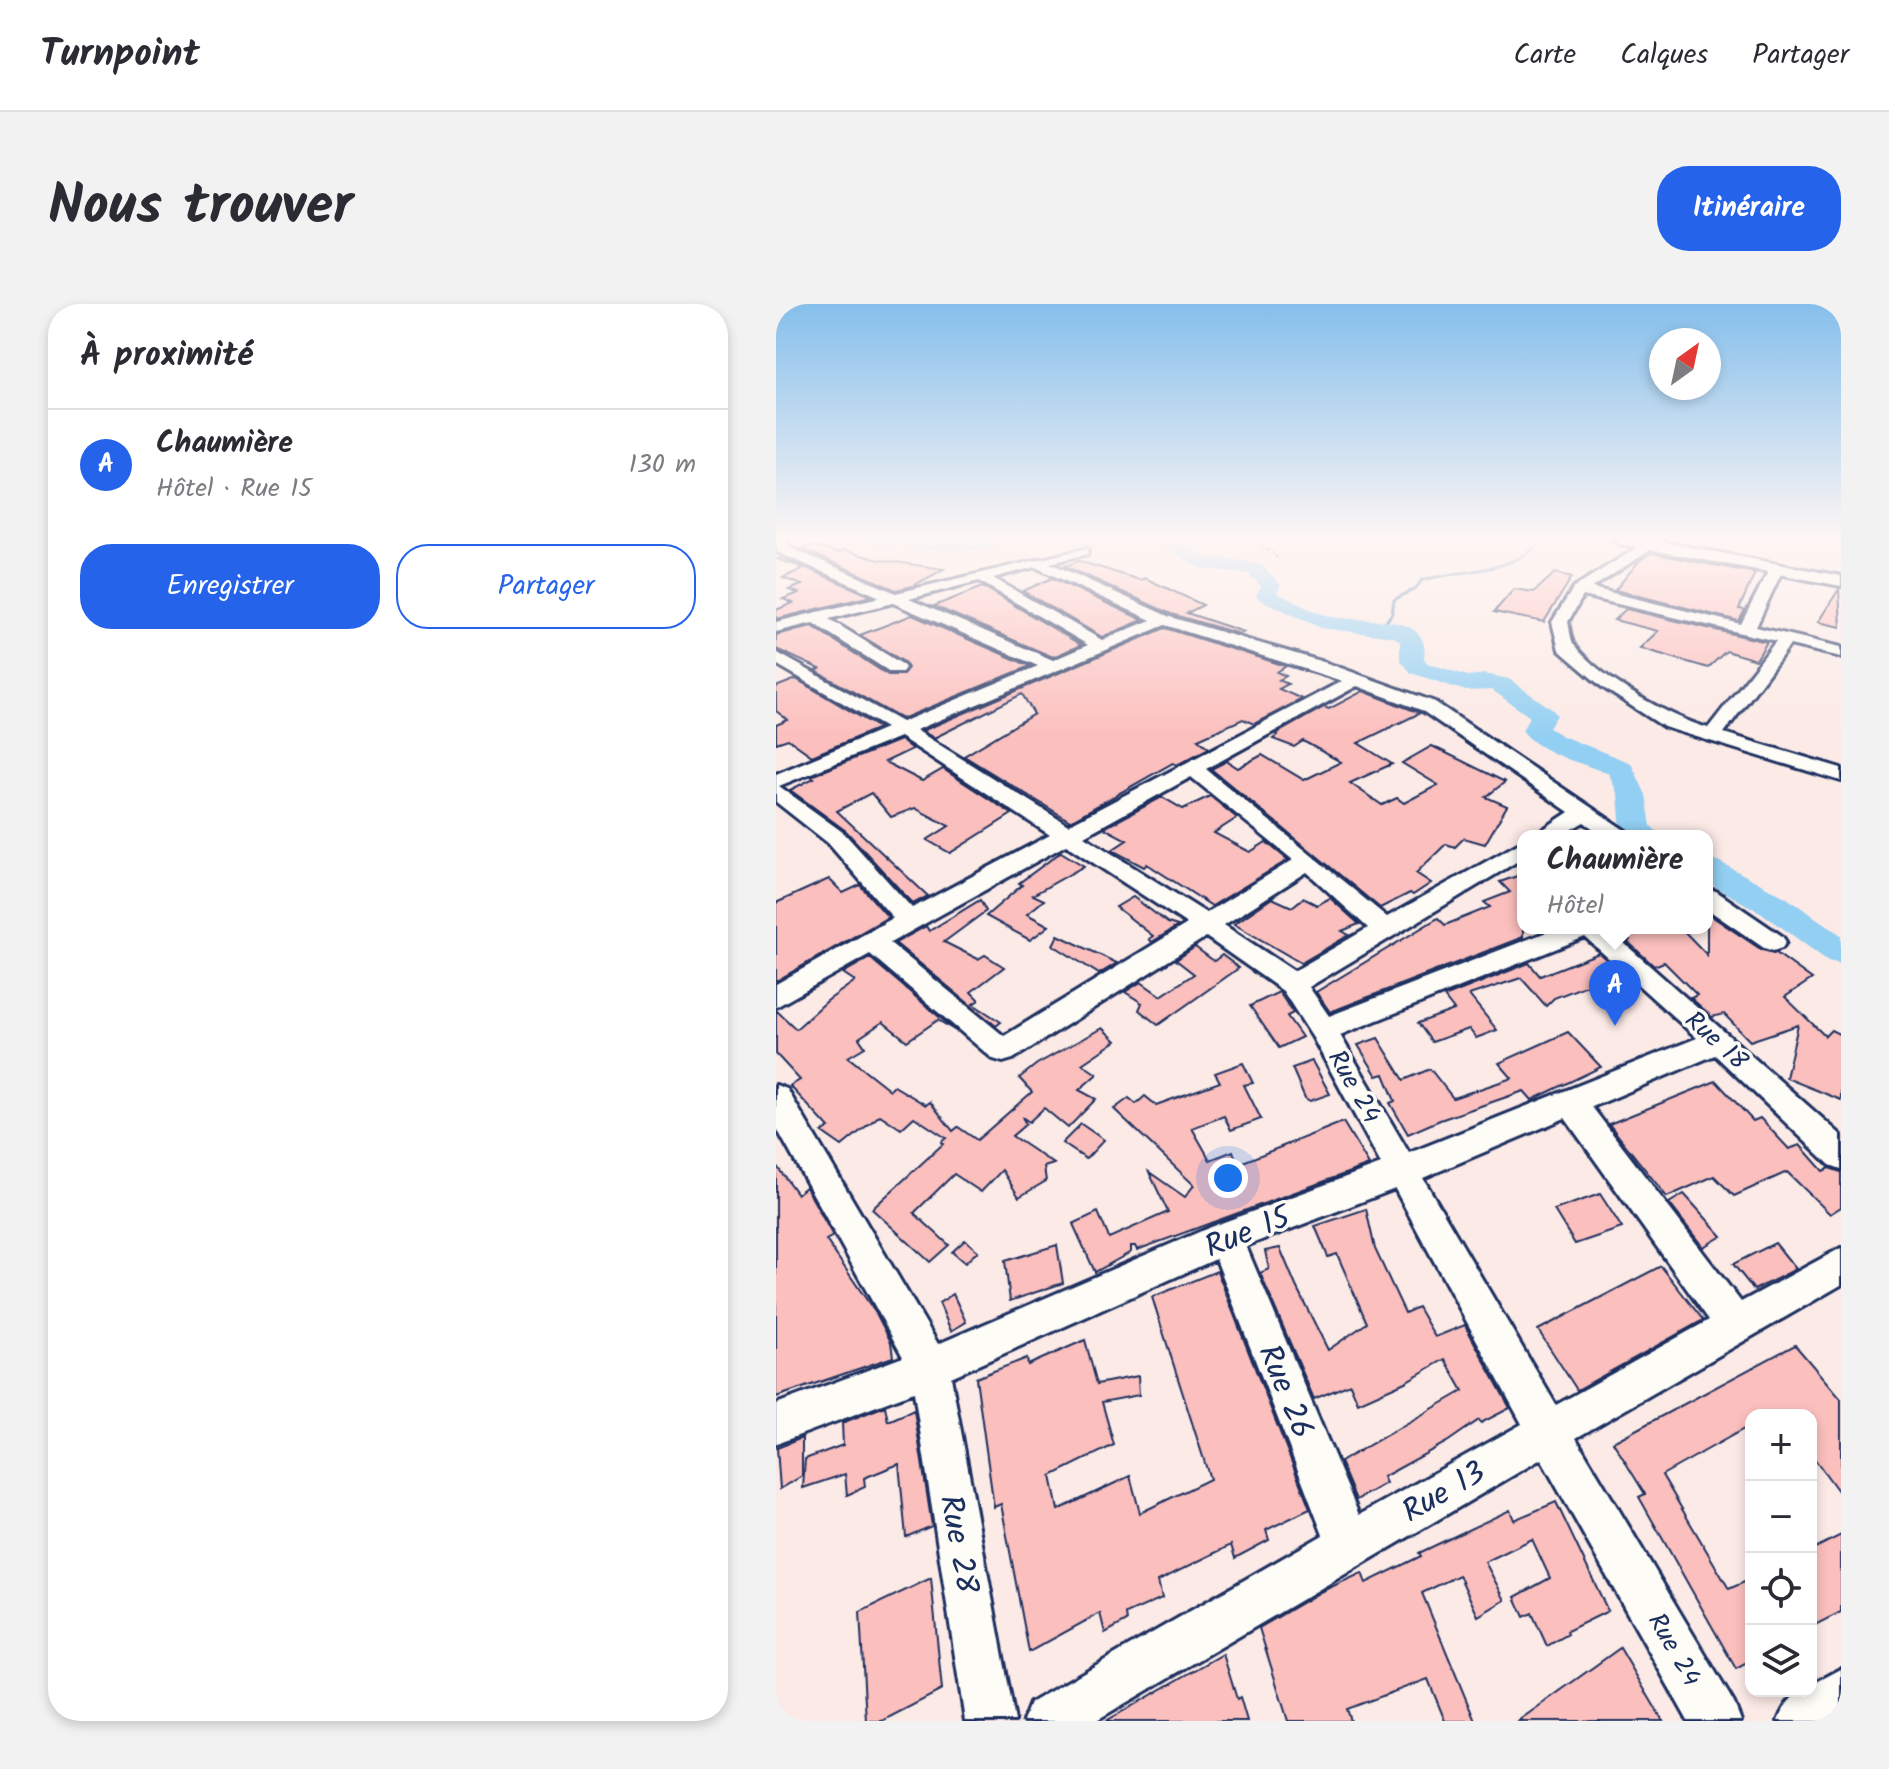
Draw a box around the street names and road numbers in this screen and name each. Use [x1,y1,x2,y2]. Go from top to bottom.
street label: Rue 18 [1674,1001,1757,1082]
street label: Rue 24 [1315,1042,1391,1132]
street label: Rue 15 [1197,1192,1300,1274]
street label: Rue 26 [1243,1337,1327,1447]
street label: Rue 13 [1393,1449,1496,1538]
street label: Rue 28 [924,1491,991,1598]
street label: Rue 24 [1635,1605,1711,1695]

